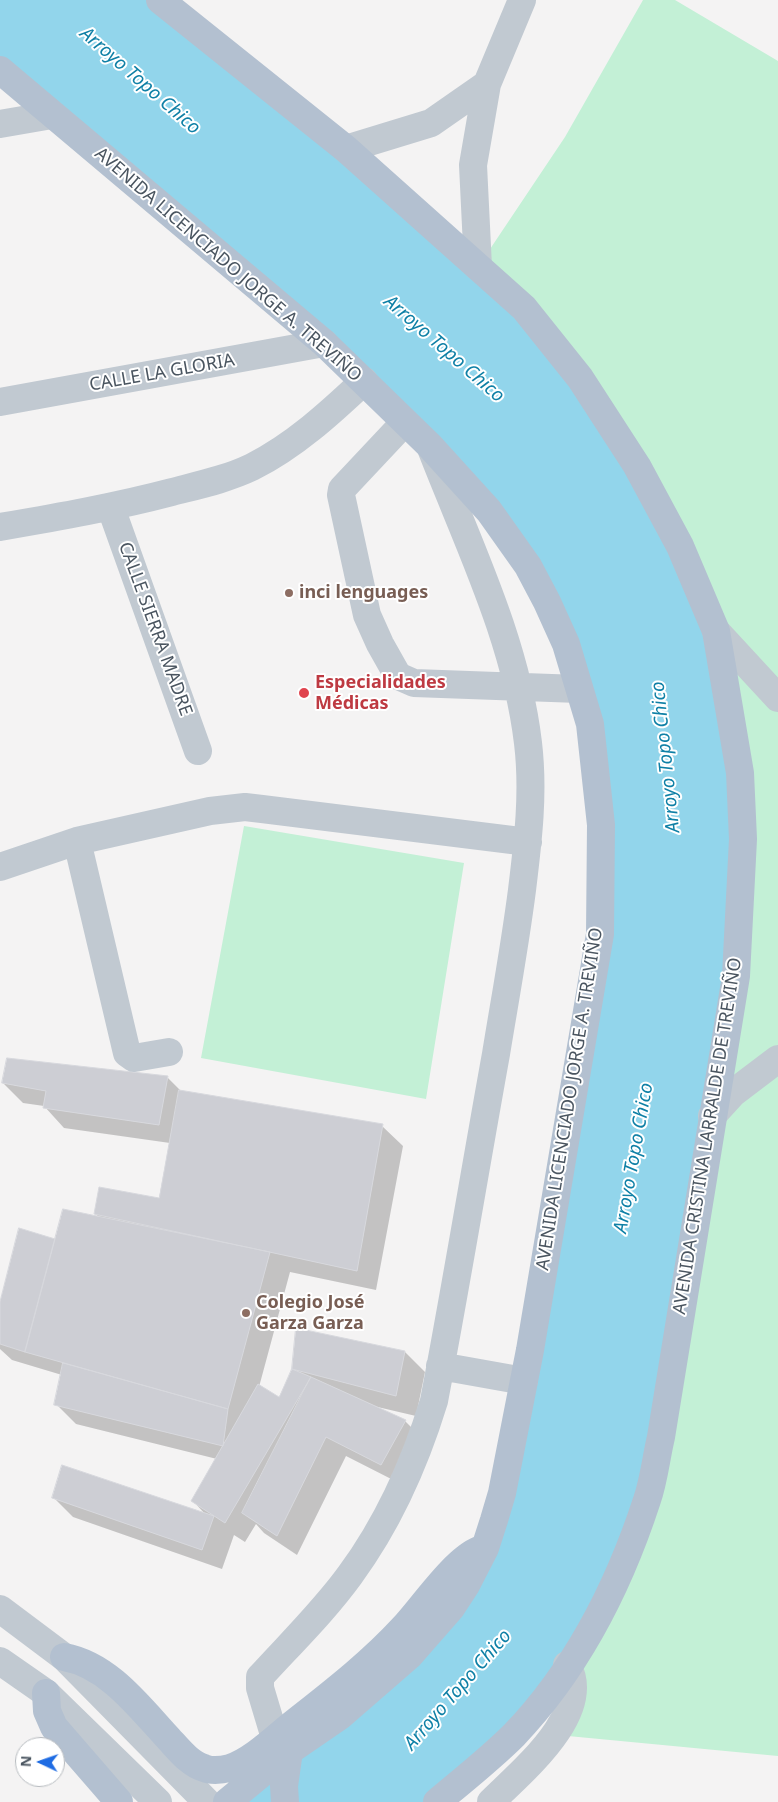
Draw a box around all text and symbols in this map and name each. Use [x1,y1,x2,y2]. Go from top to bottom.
water label: Arroyo Topo Chico [75,22,205,140]
street label: AVENIDA LICENCIADO JORGE A. TREVIÑO [90,143,366,387]
water label: Arroyo Topo Chico [379,290,509,408]
street label: CALLE LA GLORIA [88,350,236,396]
street label: CALLE SIERRA MADRE [114,539,196,719]
place label: inci lenguages [299,582,428,604]
marker: inci lenguages [283,587,295,599]
place label: Especialidades Médicas [315,672,446,714]
water label: Arroyo Topo Chico [647,680,685,834]
marker: Especialidades Médicas [297,686,311,700]
street label: AVENIDA LICENCIADO JORGE A. TREVIÑO [532,926,608,1272]
street label: AVENIDA CRISTINA LARRALDE DE TREVIÑO [669,956,747,1316]
water label: Arroyo Topo Chico [610,1081,658,1235]
place label: Colegio José Garza Garza [256,1292,365,1335]
marker: Colegio José Garza Garza [240,1307,252,1319]
water label: Arroyo Topo Chico [399,1625,517,1755]
north arrow [15,1737,65,1787]
text: N [16,1755,35,1767]

